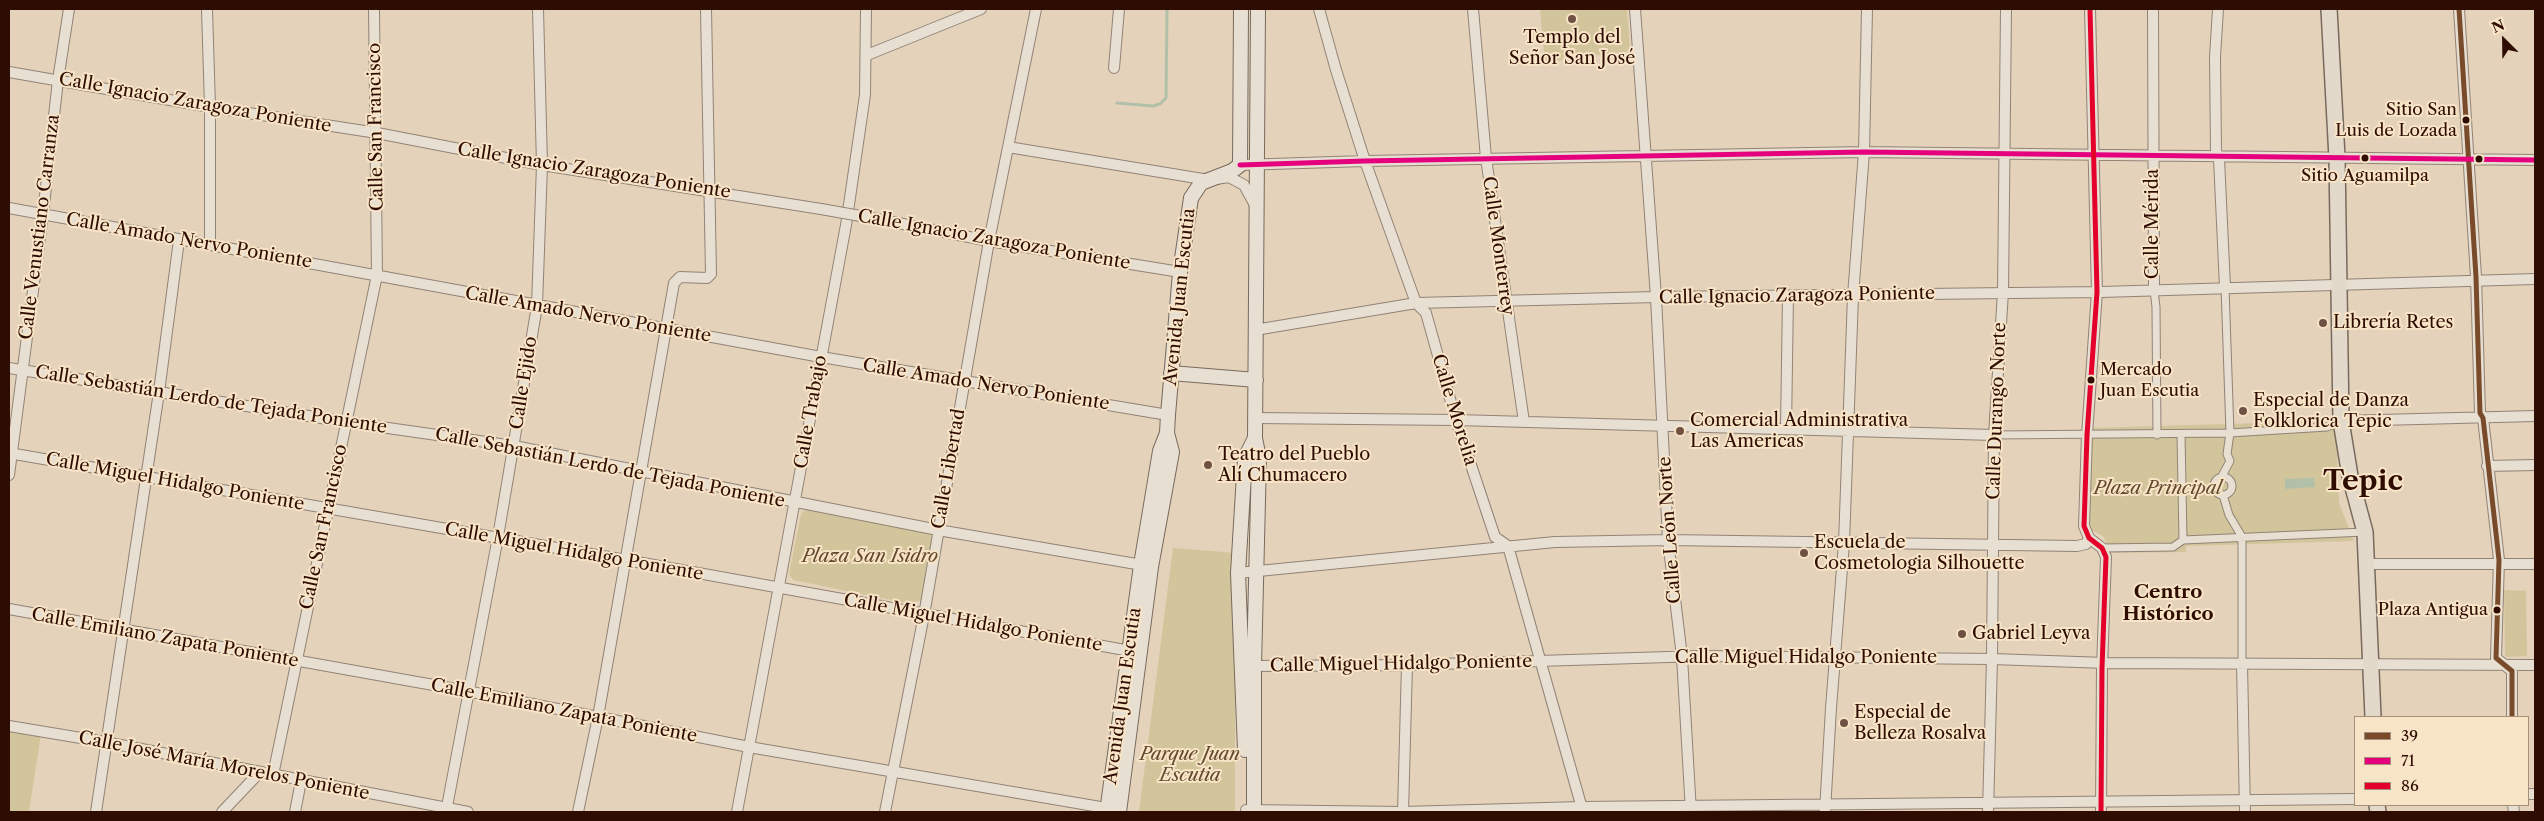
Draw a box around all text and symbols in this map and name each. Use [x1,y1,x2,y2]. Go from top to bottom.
marker: Templo del Señor San José [1566,13,1578,25]
north arrow [2479,15,2529,65]
text: N [2489,16,2507,37]
place label: Templo del Señor San José [1509,27,1635,70]
street label: Calle San Francisco [364,43,388,211]
street label: Calle Ignacio Zaragoza Poniente [57,68,333,138]
place label: Sitio San Luis de Lozada [2335,100,2457,140]
street label: Calle Venustiano Carranza [15,113,65,341]
marker: Sitio San Luis de Lozada [2461,115,2471,125]
street label: Calle Ignacio Zaragoza Poniente [456,139,732,203]
marker: Sitio Aguamilpa [2360,153,2370,163]
unlabelled marker [2474,154,2484,164]
place label: Sitio Aguamilpa [2301,166,2429,186]
street label: Calle Mérida [2142,169,2164,279]
street label: Calle Monterrey [1478,175,1518,317]
street label: Calle Ignacio Zaragoza Poniente [856,205,1132,275]
street label: Avenida Juan Escutia [1160,207,1200,387]
street label: Calle Amado Nervo Poniente [64,209,314,273]
street label: Calle Amado Nervo Poniente [463,283,713,347]
street label: Calle Ignacio Zaragoza Poniente [1659,283,1935,309]
place label: Librería Retes [2333,312,2453,334]
marker: Librería Retes [2317,317,2329,329]
street label: Calle Durango Norte [1983,322,2011,500]
street label: Calle Ejido [506,335,542,431]
street label: Calle Morelia [1427,352,1481,468]
street label: Calle Trabajo [790,354,832,470]
street label: Calle Amado Nervo Poniente [861,355,1111,415]
place label: Mercado Juan Escutia [2100,360,2199,400]
street label: Calle Sebastián Lerdo de Tejada Poniente [34,361,388,439]
marker: Mercado Juan Escutia [2086,375,2096,385]
place label: Especial de Danza Folklorica Tepic [2253,390,2409,432]
marker: Especial de Danza Folklorica Tepic [2237,405,2249,417]
street label: Calle Libertad [928,407,970,531]
place label: Comercial Administrativa Las Americas [1690,410,1908,452]
street label: Calle Sebastián Lerdo de Tejada Poniente [433,423,787,513]
marker: Comercial Administrativa Las Americas [1674,425,1686,437]
street label: Calle San Francisco [296,442,352,612]
place label: Teatro del Pueblo Alí Chumacero [1218,444,1370,486]
street label: Calle Miguel Hidalgo Poniente [44,449,306,515]
street label: Calle León Norte [1654,456,1686,604]
marker: Teatro del Pueblo Alí Chumacero [1202,459,1214,471]
district label: Tepic [2323,465,2403,499]
park label: Plaza Principal [2094,478,2222,500]
street label: Calle Miguel Hidalgo Poniente [443,519,705,585]
place label: Escuela de Cosmetologia Silhouette [1814,532,2025,574]
park label: Plaza San Isidro [802,546,938,568]
marker: Escuela de Cosmetologia Silhouette [1798,547,1810,559]
district label: Centro Histórico [2122,582,2214,626]
street label: Calle Miguel Hidalgo Poniente [842,590,1104,656]
place label: Plaza Antigua [2378,600,2488,620]
street label: Calle Emiliano Zapata Poniente [30,604,300,672]
marker: Plaza Antigua [2492,605,2502,615]
street label: Avenida Juan Escutia [1100,606,1146,786]
place label: Gabriel Leyva [1972,623,2090,645]
marker: Gabriel Leyva [1956,628,1968,640]
street label: Calle Miguel Hidalgo Poniente [1675,647,1937,669]
street label: Calle Miguel Hidalgo Poniente [1270,651,1532,677]
street label: Calle Emiliano Zapata Poniente [429,675,699,747]
place label: Especial de Belleza Rosalva [1854,702,1986,744]
legend [2354,716,2529,806]
marker: Especial de Belleza Rosalva [1838,717,1850,729]
text: 39 [2401,726,2418,745]
street label: Calle José María Morelos Poniente [77,727,371,805]
park label: Parque Juan Escutia [1140,744,1240,786]
text: 71 [2401,751,2415,770]
text: 86 [2401,776,2419,795]

